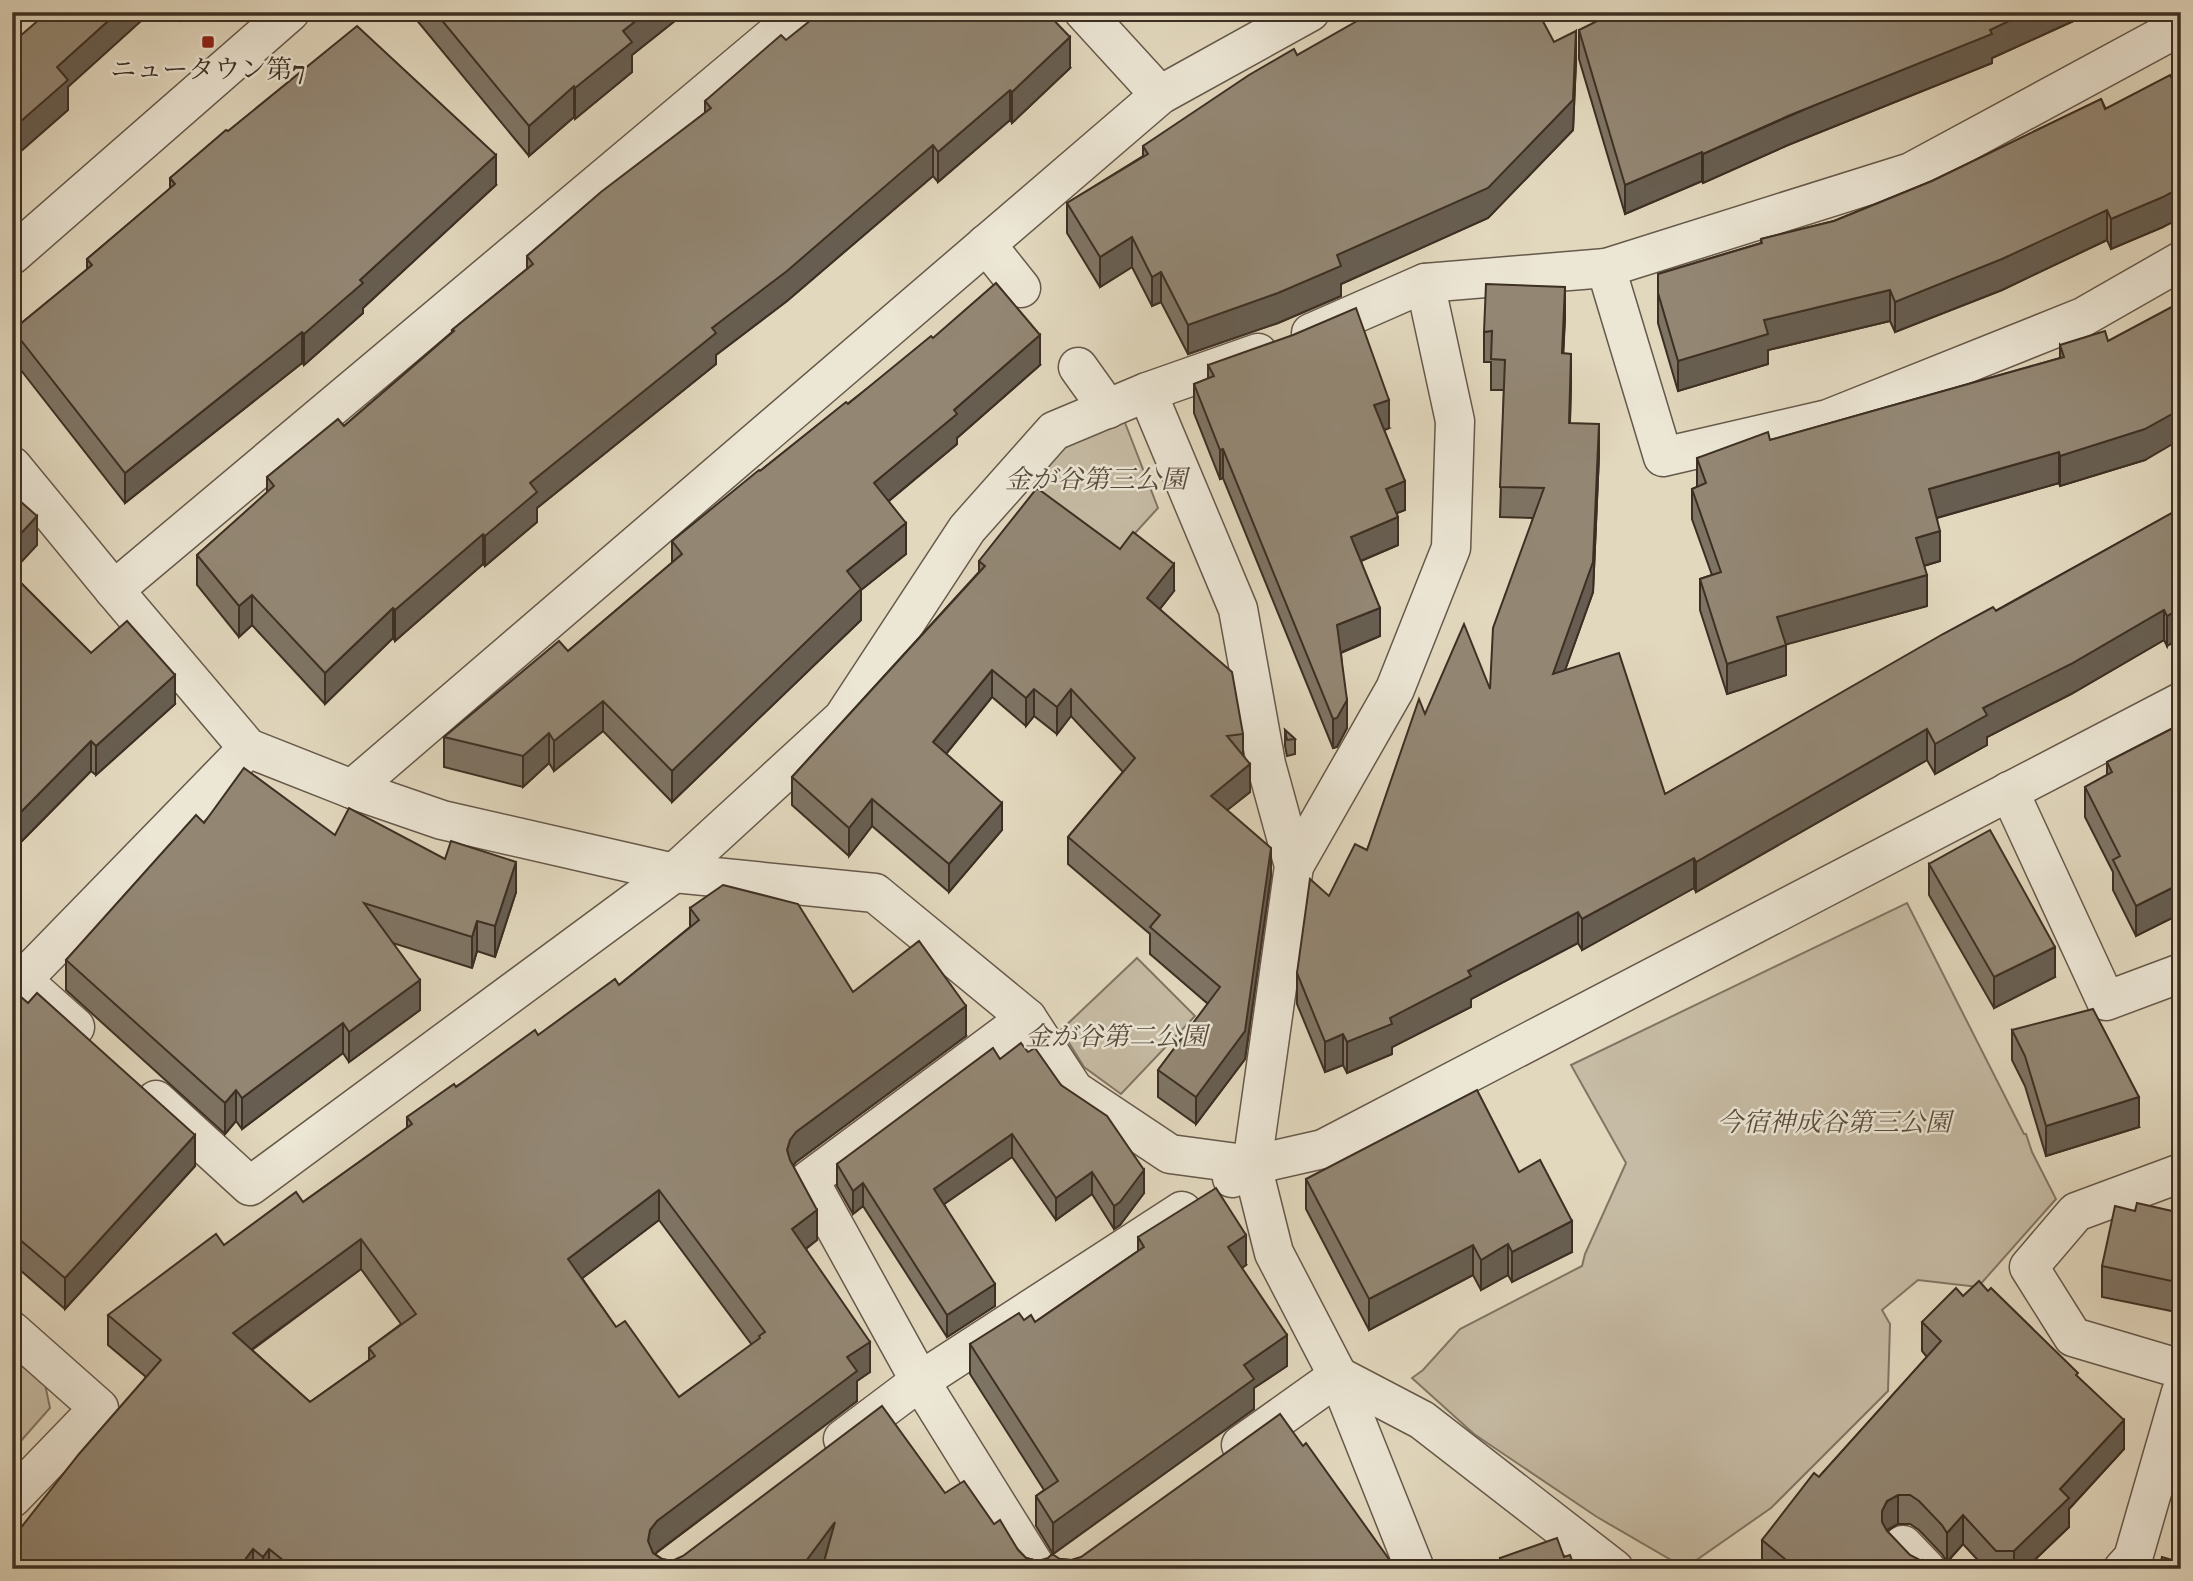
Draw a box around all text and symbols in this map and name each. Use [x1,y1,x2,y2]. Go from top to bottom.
marker: ニュータウン第7 [200,34,216,50]
place label: ニュータウン第7 [110,54,306,87]
park label: 金が谷第三公園 [1005,464,1191,497]
park label: 金が谷第二公園 [1025,1021,1211,1054]
park label: 今宿神成谷第三公園 [1717,1107,1955,1140]

